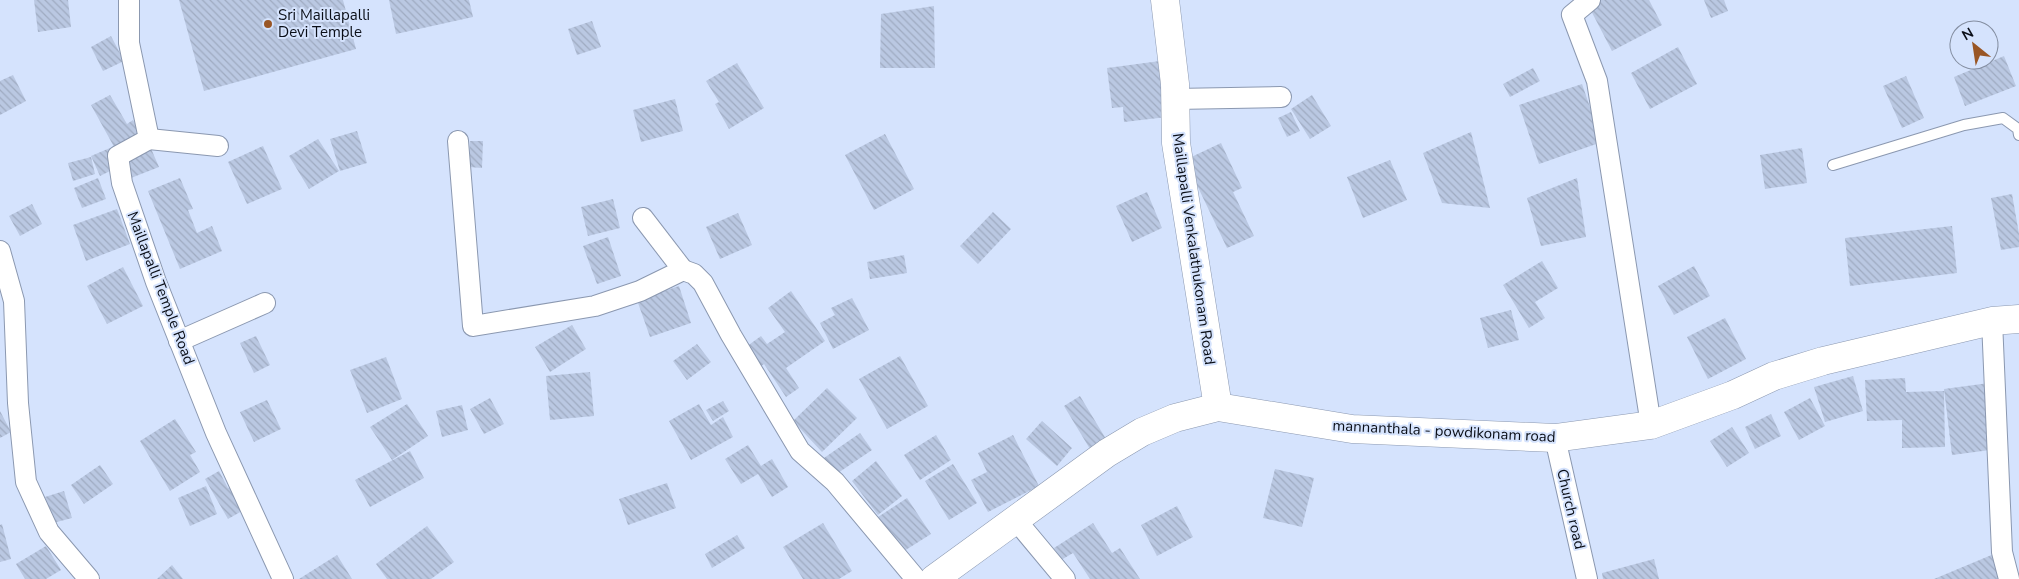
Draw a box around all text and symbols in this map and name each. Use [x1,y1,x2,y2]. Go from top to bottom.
place label: Sri Maillapalli Devi Temple [278,5,370,42]
marker: Sri Maillapalli Devi Temple [262,18,274,30]
north arrow [1949,20,1999,70]
text: N [1958,23,1977,45]
street label: Maillapalli Venkalathukonam Road [1168,132,1220,366]
street label: Maillapalli Temple Road [123,209,199,367]
street label: mannanthala - powdikonam road [1332,415,1556,447]
street label: Church road [1552,467,1590,551]

